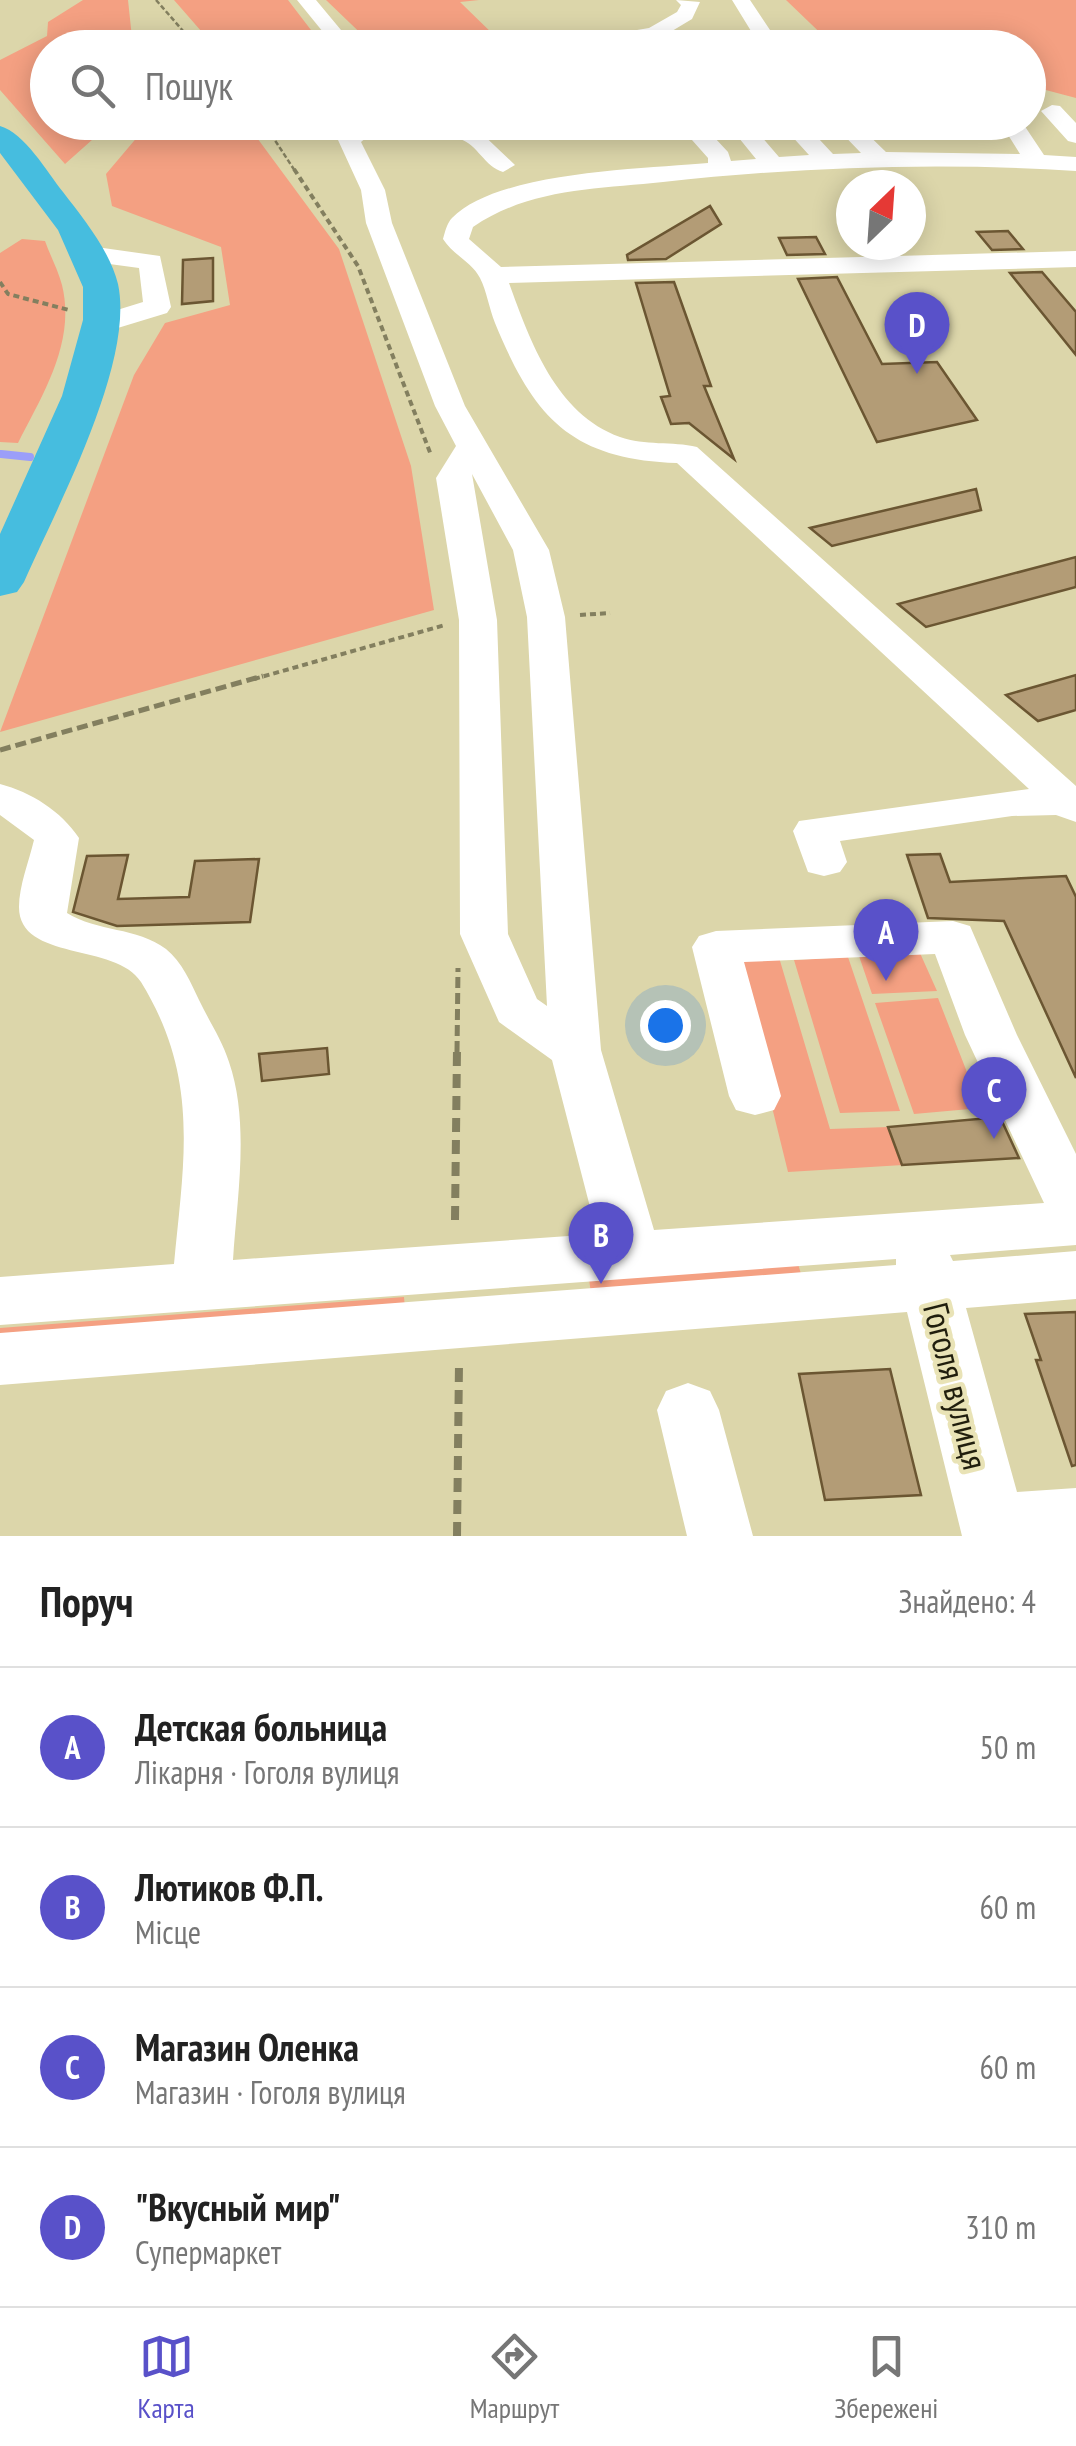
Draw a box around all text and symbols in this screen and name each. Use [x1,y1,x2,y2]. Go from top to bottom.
search box [30,30,1046,140]
icon: search [65,58,120,113]
text: Пошук [145,61,233,110]
north arrow [836,170,926,260]
pin: D [884,292,950,374]
pin: A [854,898,918,981]
your location [640,1000,691,1051]
pin: C [962,1056,1026,1139]
pin: B [568,1202,634,1284]
street label: Гоголя вулиця [913,1298,999,1474]
text: Поруч [40,1574,133,1629]
text: Знайдено: 4 [899,1580,1036,1622]
text: Детская больница [135,1702,387,1751]
text: A [64,1726,81,1768]
text: 50 m [980,1726,1036,1768]
text: Лікарня · Гоголя вулиця [135,1751,399,1793]
text: Лютиков Ф.П. [135,1862,324,1911]
text: B [65,1886,80,1928]
text: 60 m [980,1886,1036,1928]
text: Місце [135,1911,201,1953]
text: Магазин Оленка [135,2022,359,2071]
text: C [65,2046,80,2088]
text: 60 m [980,2046,1036,2088]
text: Магазин · Гоголя вулиця [135,2071,406,2113]
text: "Вкусный мир" [135,2182,341,2231]
text: D [64,2206,81,2248]
text: 310 m [965,2206,1036,2248]
text: Супермаркет [135,2231,281,2273]
tab: Карта [138,2329,195,2426]
tab: Маршрут [470,2329,559,2426]
tab: Збережені [834,2329,938,2426]

